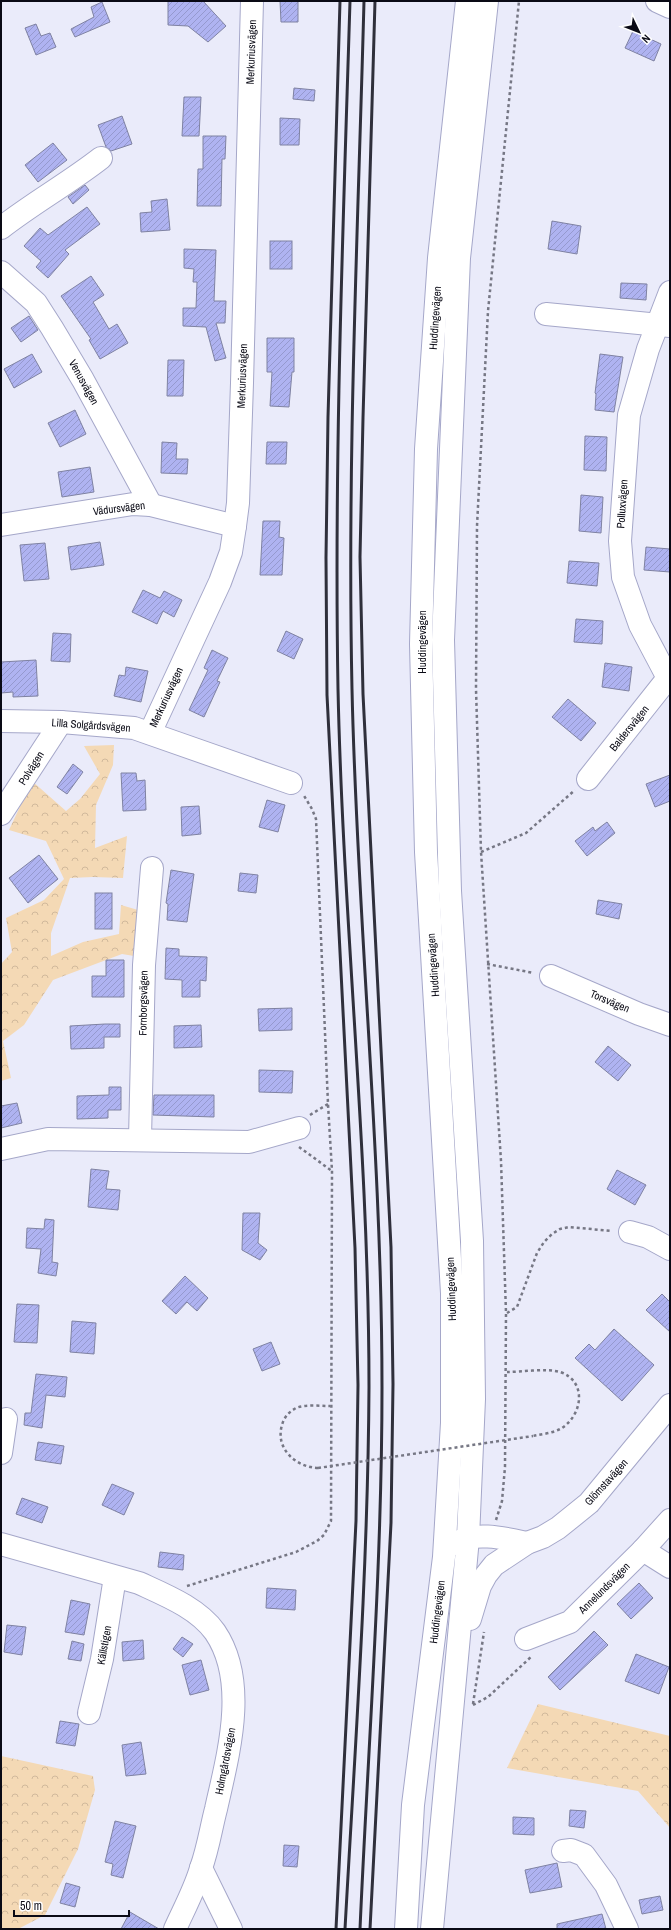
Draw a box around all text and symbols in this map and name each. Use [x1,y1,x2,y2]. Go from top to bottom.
north arrow [619,12,659,52]
street label: Merkuriusvägen [243,19,259,85]
text: N [639,32,654,46]
street label: Huddingevägen [426,286,444,350]
street label: Merkuriusvägen [234,343,250,409]
street label: Venusvägen [66,357,102,407]
street label: Polluxvägen [613,479,631,529]
street label: Vädursvägen [92,498,146,518]
street label: Huddingevägen [415,610,429,674]
street label: Merkuriusvägen [146,665,186,729]
street label: Baldersvägen [606,702,652,754]
street label: Lilla Solgårdsvägen [51,715,131,735]
street label: Polvägen [15,748,47,788]
street label: Huddingevägen [424,933,442,997]
street label: Fornborgsvägen [135,970,151,1036]
street label: Torsvägen [588,986,632,1016]
street label: Huddingevägen [443,1257,459,1321]
street label: Glömstavägen [581,1456,631,1508]
street label: Annelundsvägen [575,1559,633,1617]
street label: Huddingevägen [426,1580,448,1644]
street label: Källstigen [94,1624,114,1666]
street label: Holmgårdsvägen [212,1726,238,1796]
scale bar [14,1892,129,1918]
text: 50 m [20,1898,42,1914]

